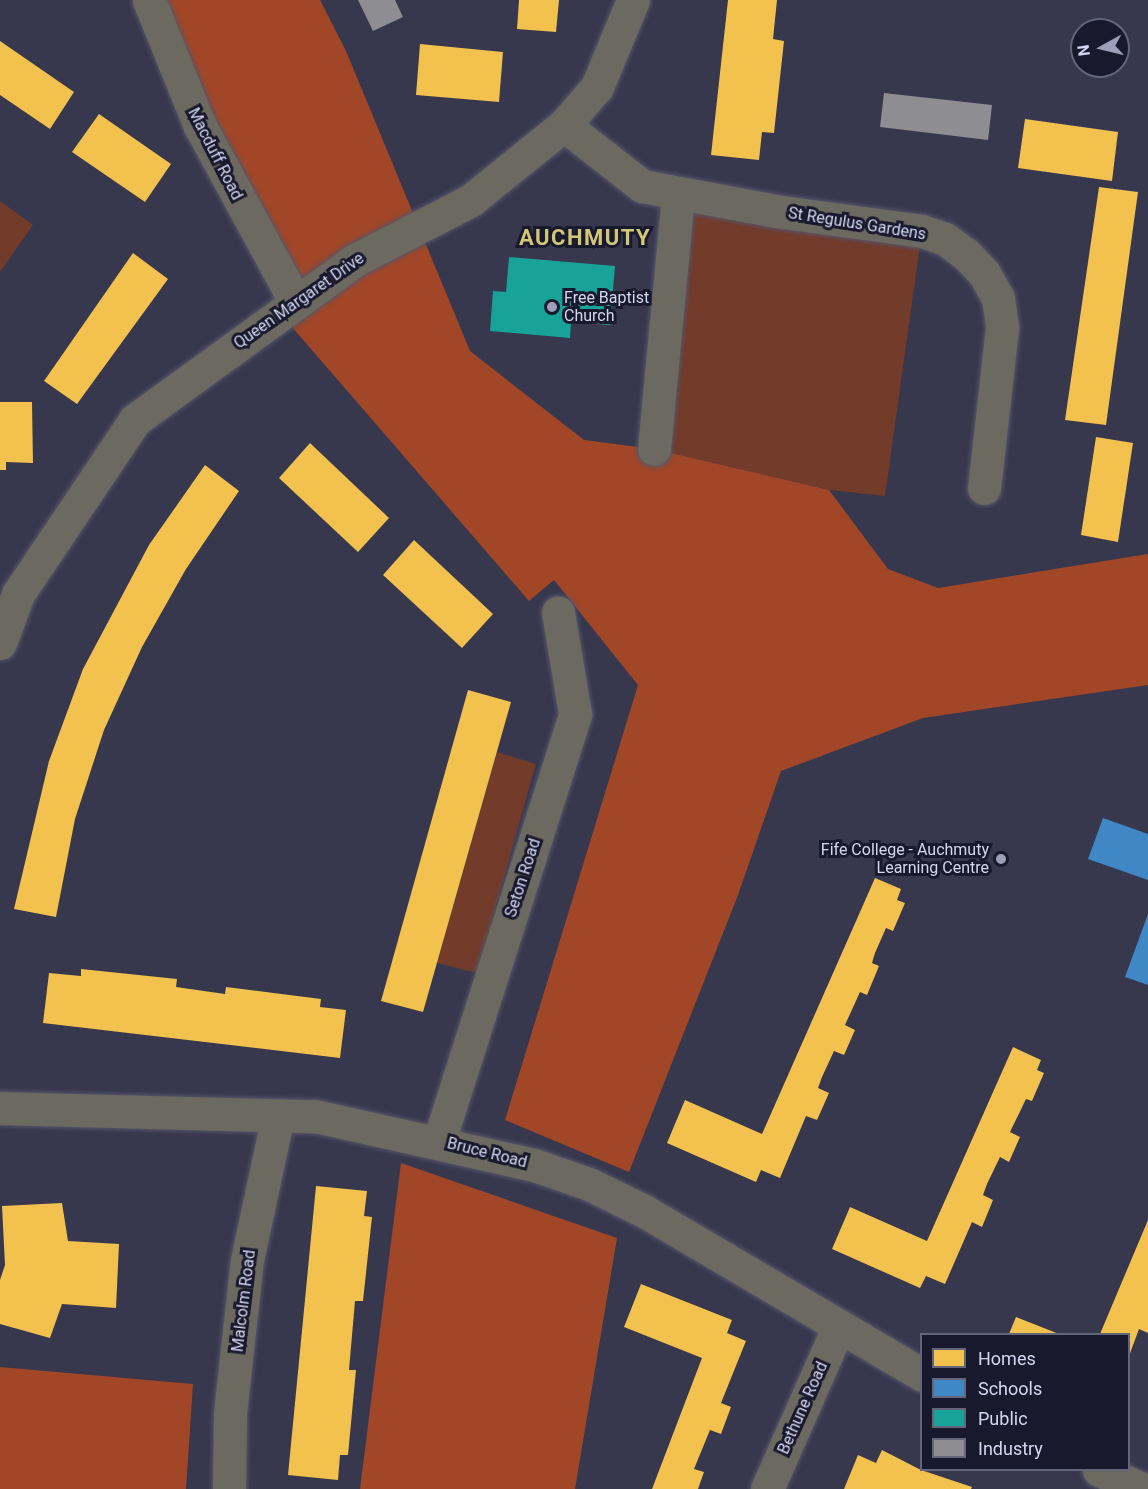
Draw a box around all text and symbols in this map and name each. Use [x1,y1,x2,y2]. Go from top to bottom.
north arrow [1070,18,1130,78]
text: N [1073,43,1094,57]
street label: Macduff Road [184,105,246,203]
street label: St Regulus Gardens [787,204,927,244]
district label: AUCHMUTY [519,225,651,251]
street label: Queen Margaret Drive [230,249,368,353]
place label: Free Baptist Church [564,288,649,326]
marker: Free Baptist Church [545,300,559,314]
street label: Seton Road [501,836,545,920]
place label: Fife College - Auchmuty Learning Centre [821,840,989,878]
marker: Fife College - Auchmuty Learning Centre [994,852,1008,866]
street label: Bruce Road [445,1134,529,1172]
street label: Malcolm Road [228,1249,260,1353]
legend [920,1333,1130,1471]
text: Homes [978,1348,1036,1369]
street label: Bethune Road [774,1359,832,1457]
text: Schools [978,1378,1042,1399]
text: Public [978,1408,1028,1429]
text: Industry [978,1438,1043,1459]

